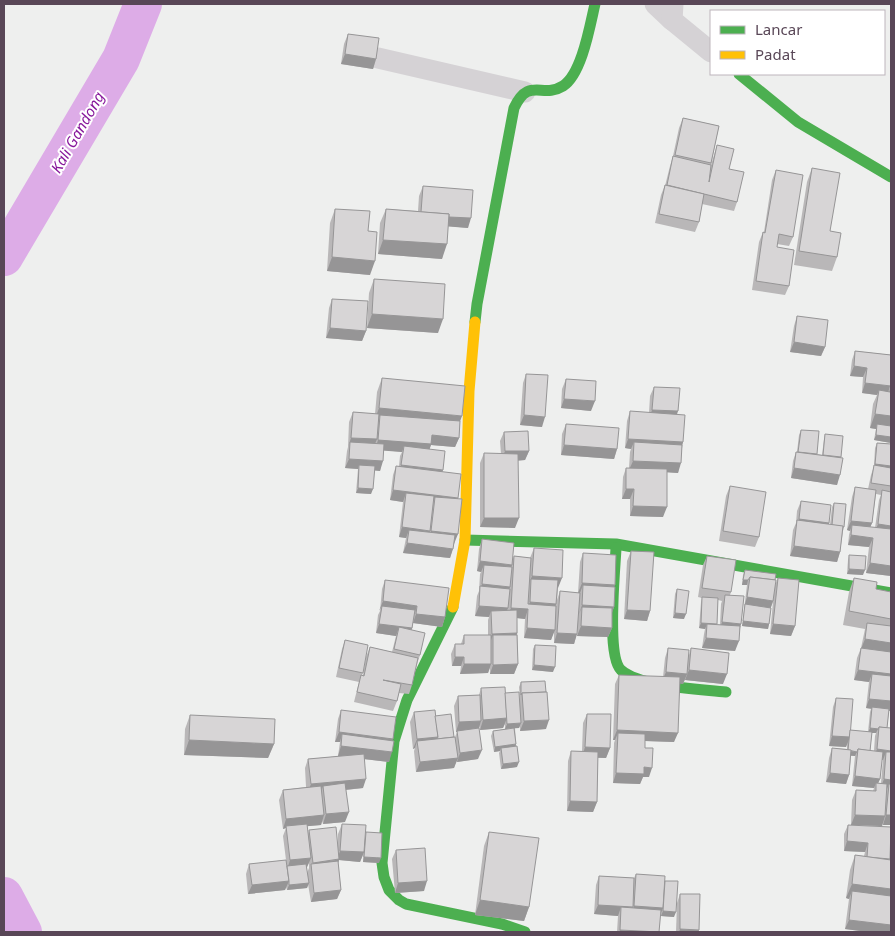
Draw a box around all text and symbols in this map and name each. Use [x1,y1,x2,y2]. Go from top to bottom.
legend [710,10,885,75]
text: Lancar [755,19,802,39]
text: Padat [755,44,796,64]
water label: Kali Gandong [46,88,108,176]

